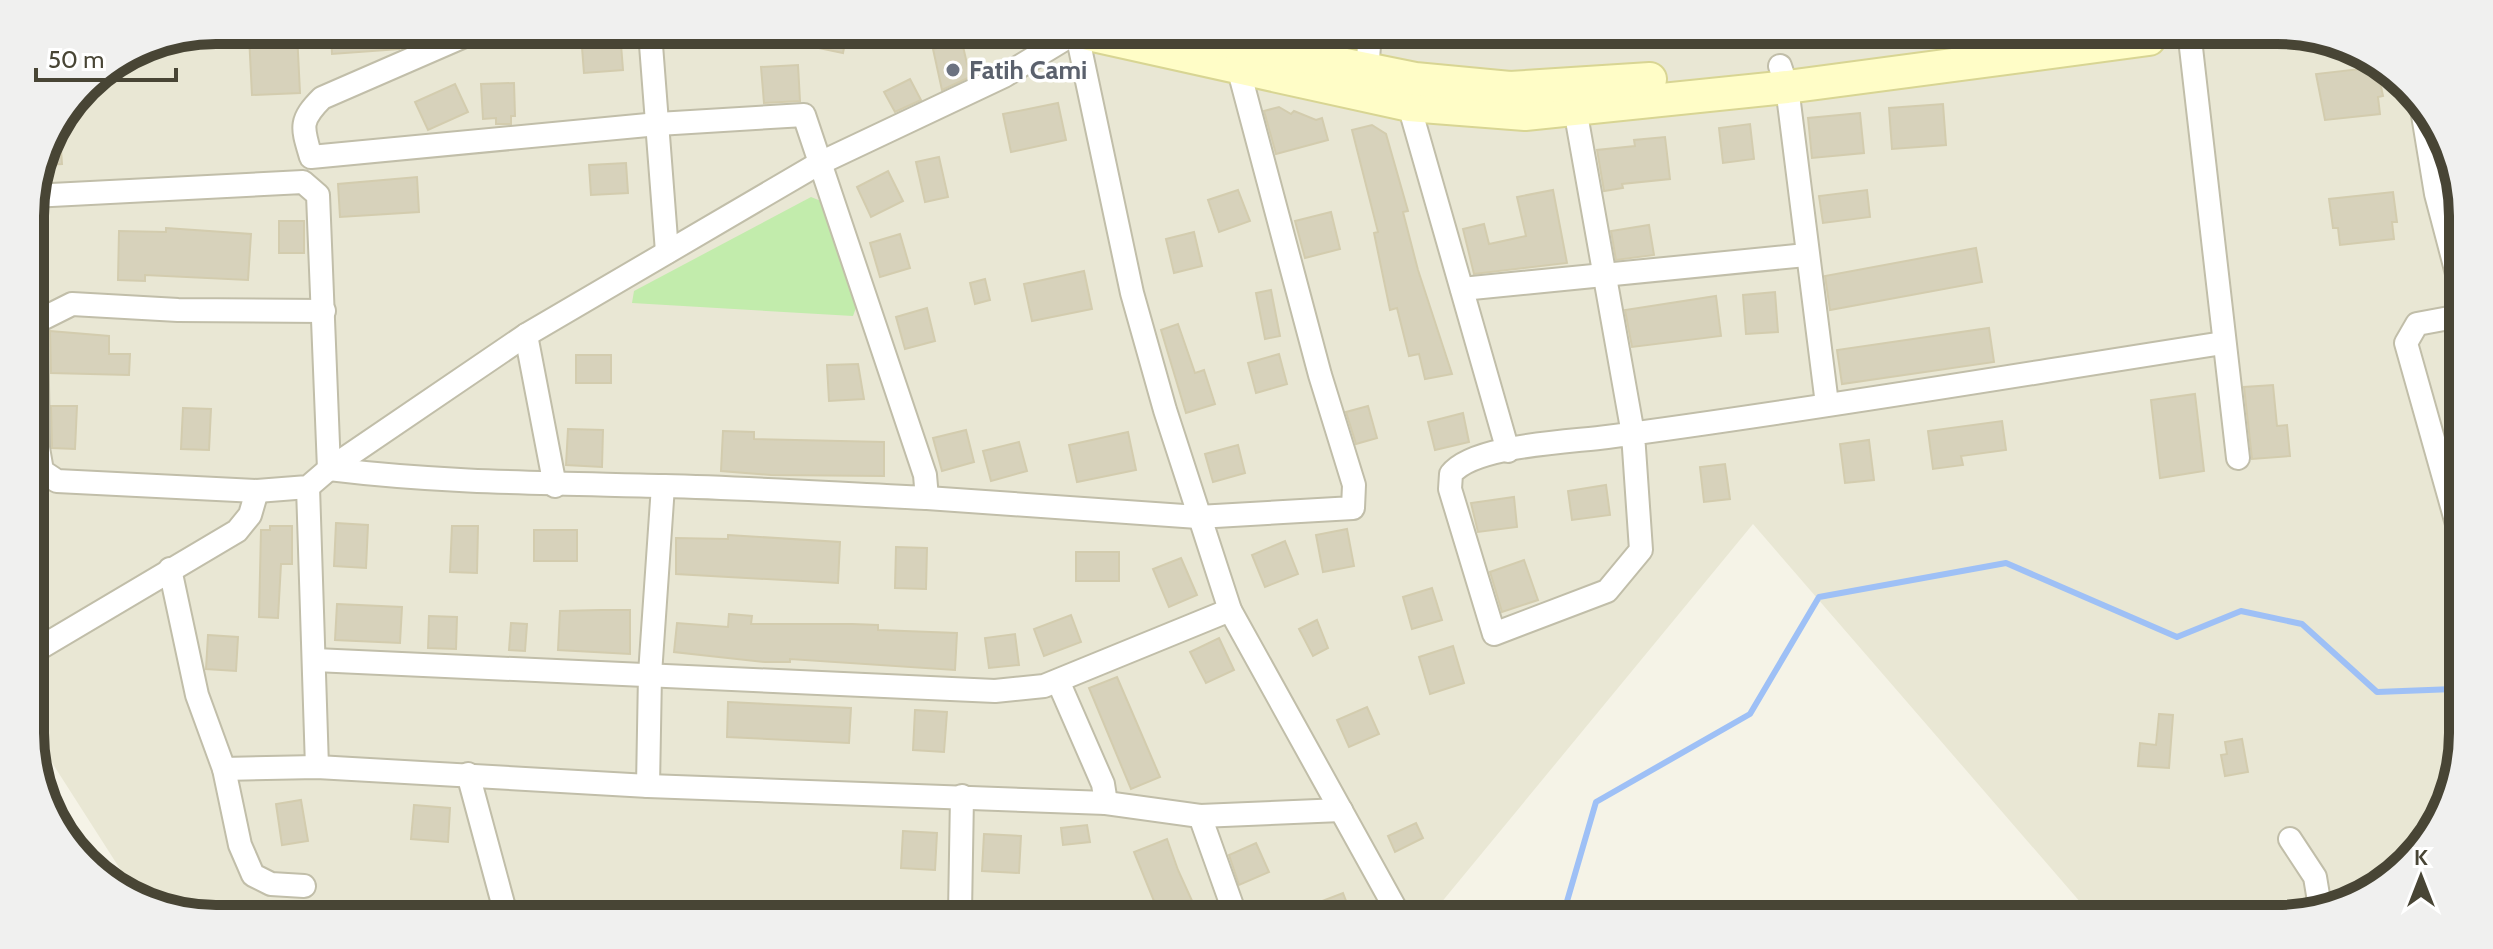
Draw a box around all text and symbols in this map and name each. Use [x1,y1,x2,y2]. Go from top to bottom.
scale bar [36,32,176,82]
text: 50 m [48,45,104,74]
place label: Fatih Cami [969,54,1087,86]
marker: Fatih Cami [944,61,962,79]
north arrow [2381,837,2461,917]
text: K [2414,844,2428,871]

